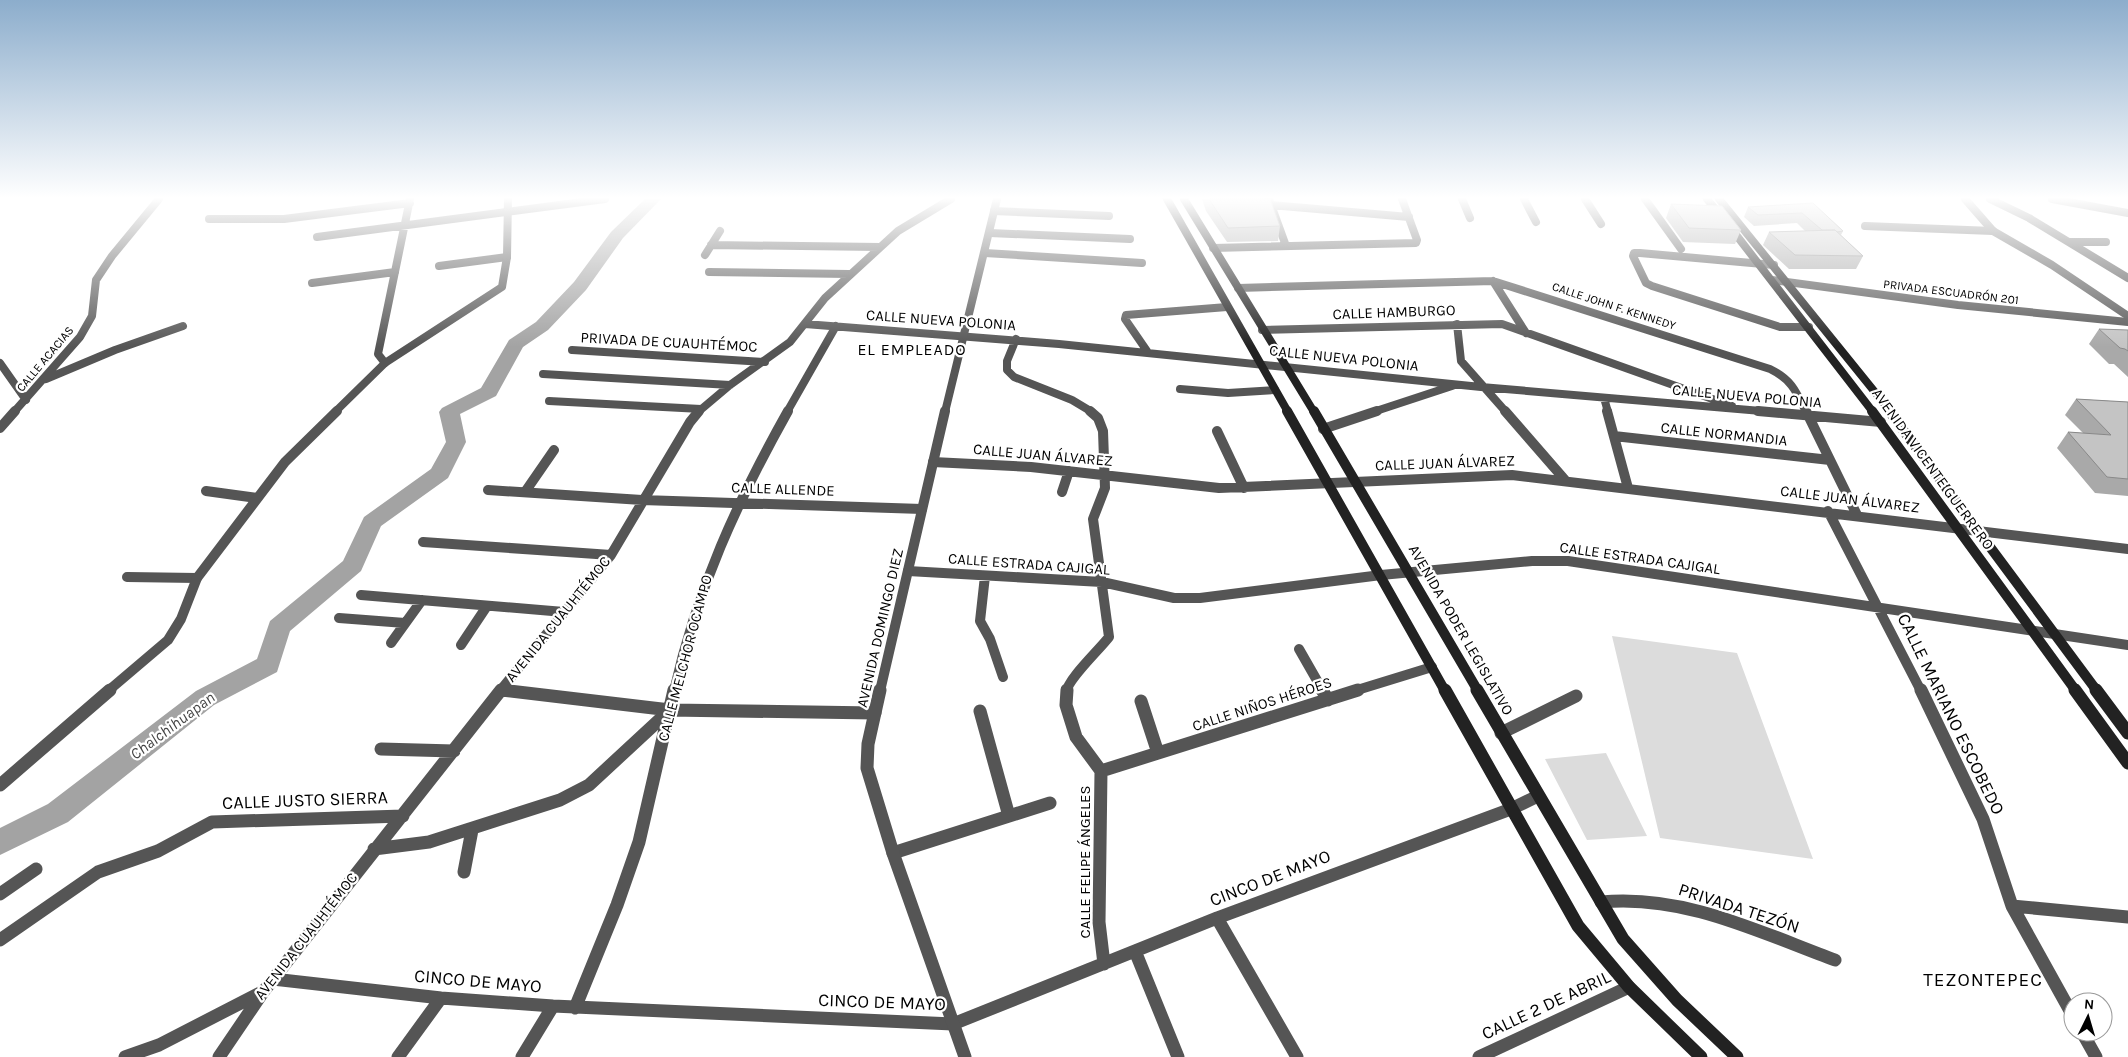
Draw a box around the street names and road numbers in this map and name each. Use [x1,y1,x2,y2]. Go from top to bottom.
street label: PRIVADA ESCUADRÓN 201 [1882,276,2020,307]
street label: CALLE JOHN F. KENNEDY [1550,279,1678,333]
street label: CALLE HAMBURGO [1332,301,1456,323]
street label: CALLE NUEVA POLONIA [865,306,1017,334]
street label: CALLE ACACIAS [14,323,76,395]
street label: PRIVADA DE CUAUHTÉMOC [580,328,758,356]
street label: CALLE NUEVA POLONIA [1268,341,1420,375]
street label: CALLE NUEVA POLONIA [1671,380,1823,412]
street label: AVENIDA VICENTE GUERRERO [1868,385,1998,553]
street label: CALLE NORMANDIA [1660,418,1789,450]
street label: CALLE JUAN ÁLVAREZ [972,440,1114,470]
street label: CALLE JUAN ÁLVAREZ [1375,452,1515,474]
street label: CALLE ALLENDE [731,478,835,500]
street label: CALLE JUAN ÁLVAREZ [1779,482,1921,516]
street label: CALLE ESTRADA CAJIGAL [1558,538,1722,578]
street label: AVENIDA PODER LEGISLATIVO [1405,542,1517,718]
street label: AVENIDA DOMINGO DIEZ [853,547,907,709]
street label: CALLE ESTRADA CAJIGAL [948,549,1110,579]
street label: AVENIDA CUAUHTÉMOC [502,553,614,685]
street label: CALLE MELCHOR OCAMPO [654,573,716,743]
street label: CALLE MARIANO ESCOBEDO [1893,610,2009,818]
street label: CALLE NIÑOS HÉROES [1190,673,1334,735]
street label: CALLE FELIPE ÁNGELES [1076,785,1094,939]
street label: CALLE JUSTO SIERRA [222,786,388,814]
street label: CINCO DE MAYO [1206,845,1334,911]
street label: AVENIDA CUAUHTÉMOC [251,869,361,1003]
street label: PRIVADA TEZÓN [1676,877,1803,938]
street label: CINCO DE MAYO [413,964,543,998]
street label: CALLE 2 DE ABRIL [1478,965,1614,1044]
street label: CINCO DE MAYO [818,989,946,1015]

